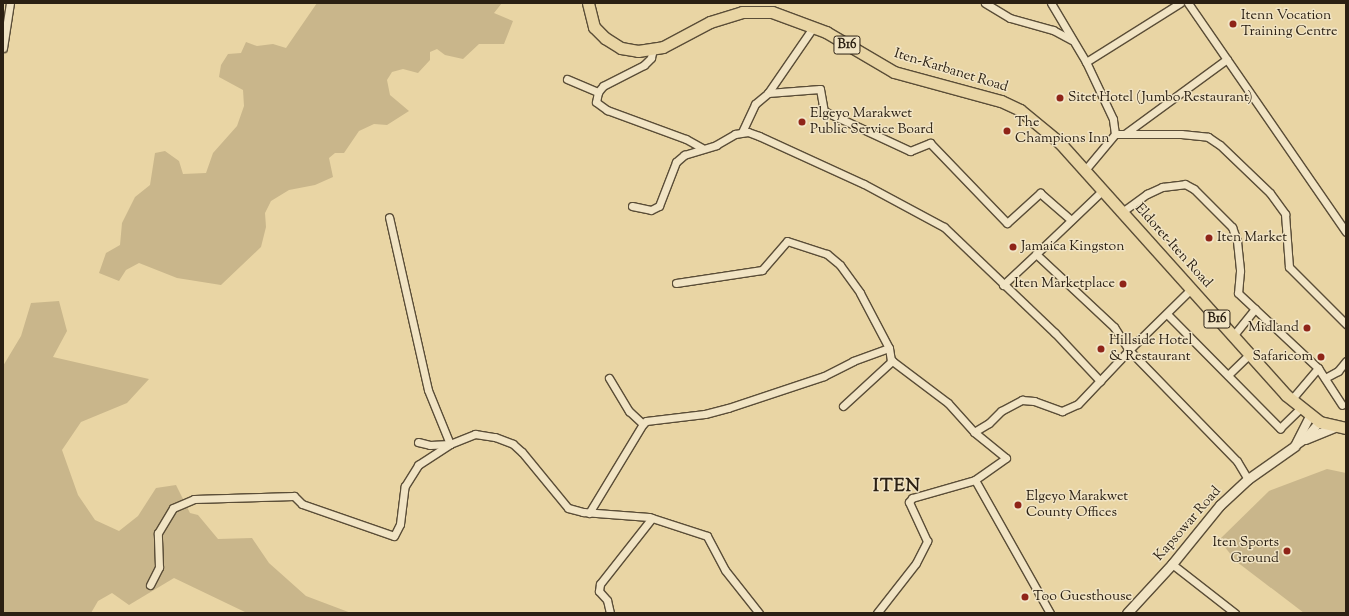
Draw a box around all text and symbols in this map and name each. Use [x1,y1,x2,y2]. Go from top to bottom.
place label: Itenn Vocation Training Centre [1241,8,1338,40]
marker: Itenn Vocation Training Centre [1228,19,1238,29]
road number: B16 [833,34,861,56]
street label: Iten-Karbanet Road [892,46,1010,96]
place label: Sitet Hotel (Jumbo Restaurant) [1068,90,1253,106]
marker: Sitet Hotel (Jumbo Restaurant) [1055,93,1065,103]
place label: Elgeyo Marakwet Public Service Board [810,106,933,138]
place label: The Champions Inn [1015,115,1110,148]
marker: Elgeyo Marakwet Public Service Board [797,117,807,127]
marker: The Champions Inn [1002,126,1012,136]
street label: Eldoret-Iten Road [1131,200,1215,292]
place label: Iten Market [1217,230,1287,246]
marker: Iten Market [1204,233,1214,243]
place label: Jamaica Kingston [1021,239,1125,255]
marker: Jamaica Kingston [1008,242,1018,252]
place label: Iten Marketplace [1014,276,1115,292]
marker: Iten Marketplace [1118,279,1128,289]
road number: B16 [1203,308,1231,330]
place label: Midland [1248,320,1299,336]
marker: Midland [1302,323,1312,333]
place label: Hillside Hotel & Restaurant [1109,333,1192,366]
marker: Hillside Hotel & Restaurant [1096,344,1106,354]
place label: Safaricom [1252,349,1313,365]
marker: Safaricom [1316,352,1326,362]
district label: ITEN [873,476,921,498]
street label: Kapsowar Road [1151,483,1225,565]
place label: Elgeyo Marakwet County Offices [1026,489,1128,522]
marker: Elgeyo Marakwet County Offices [1013,500,1023,510]
place label: Iten Sports Ground [1213,535,1279,568]
marker: Iten Sports Ground [1282,546,1292,556]
place label: Too Guesthouse [1033,589,1132,605]
marker: Too Guesthouse [1020,592,1030,602]

